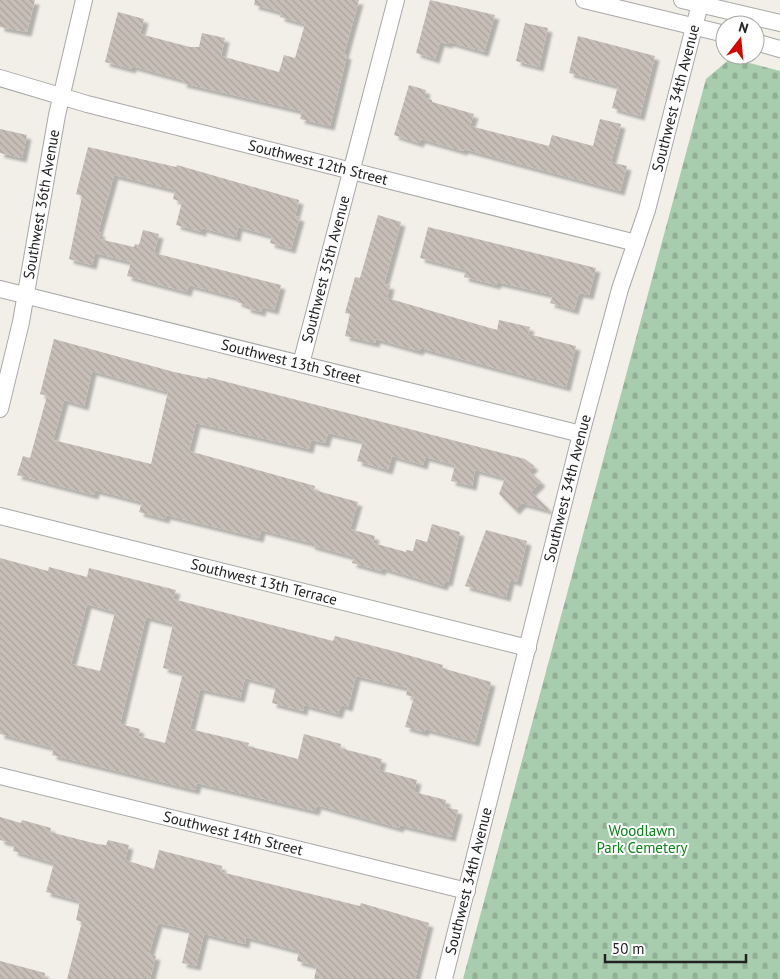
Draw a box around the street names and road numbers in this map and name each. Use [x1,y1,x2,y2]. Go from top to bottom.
street label: Southwest 34th Avenue [647,22,703,174]
street label: Southwest 36th Avenue [19,128,63,280]
street label: Southwest 12th Street [246,135,390,189]
street label: Southwest 35th Avenue [297,193,354,345]
street label: Southwest 13th Street [219,335,363,388]
street label: Southwest 34th Avenue [539,412,595,564]
street label: Southwest 13th Terrace [189,554,339,609]
street label: Southwest 34th Avenue [440,805,496,957]
street label: Southwest 14th Street [161,807,305,859]

